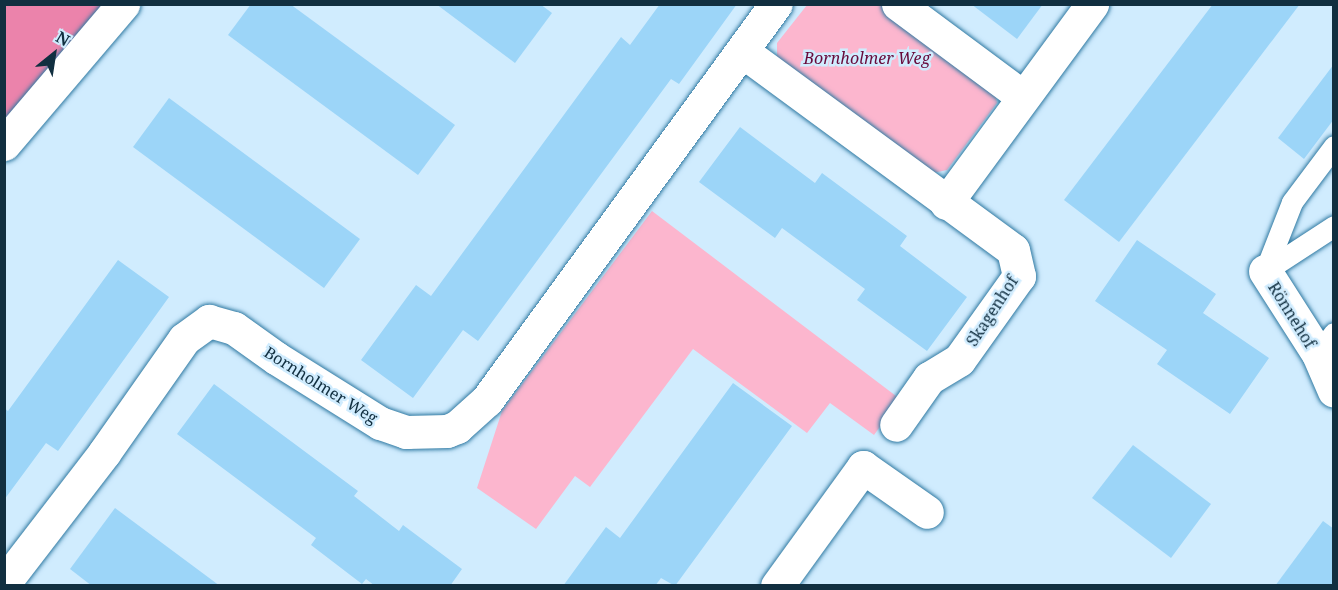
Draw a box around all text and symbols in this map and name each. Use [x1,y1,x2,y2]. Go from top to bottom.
north arrow [24,24,84,84]
text: N [52,26,74,51]
park label: Bornholmer Weg [804,48,930,68]
street label: Skagenhof [962,272,1022,350]
street label: Rönnehof [1264,278,1320,352]
street label: Bornholmer Weg [261,342,381,428]

